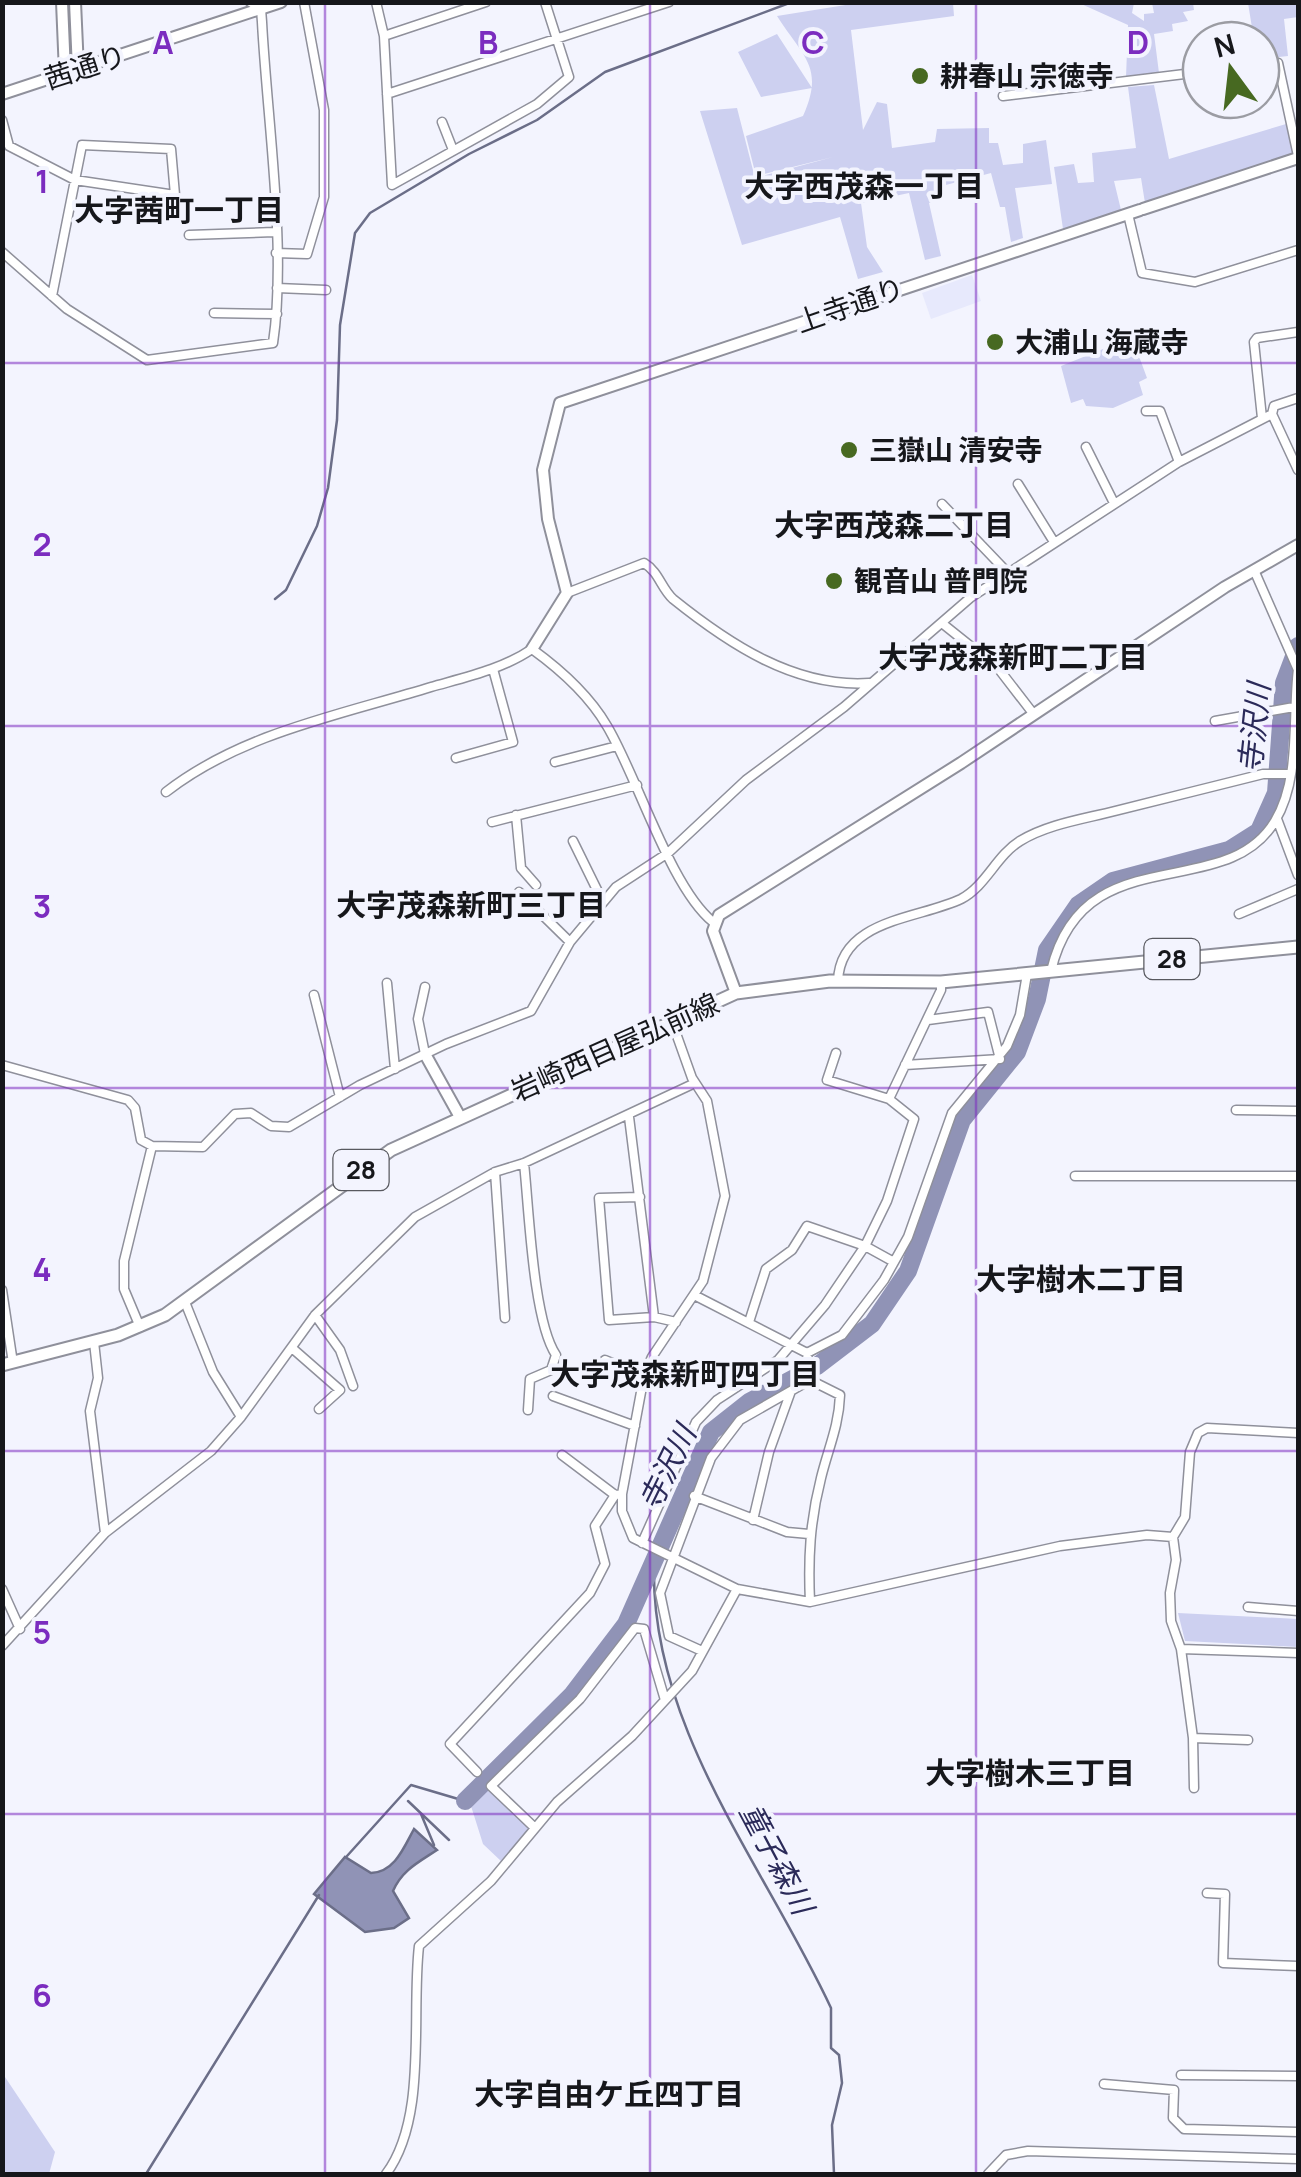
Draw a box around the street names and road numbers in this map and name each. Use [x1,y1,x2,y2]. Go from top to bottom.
street label: 茜通り [39,35,131,97]
street label: 上寺通り [791,268,909,340]
road number: 28 [1144,939,1200,979]
street label: 岩崎西目屋弘前線 [505,983,725,1109]
road number: 28 [334,1150,388,1190]

